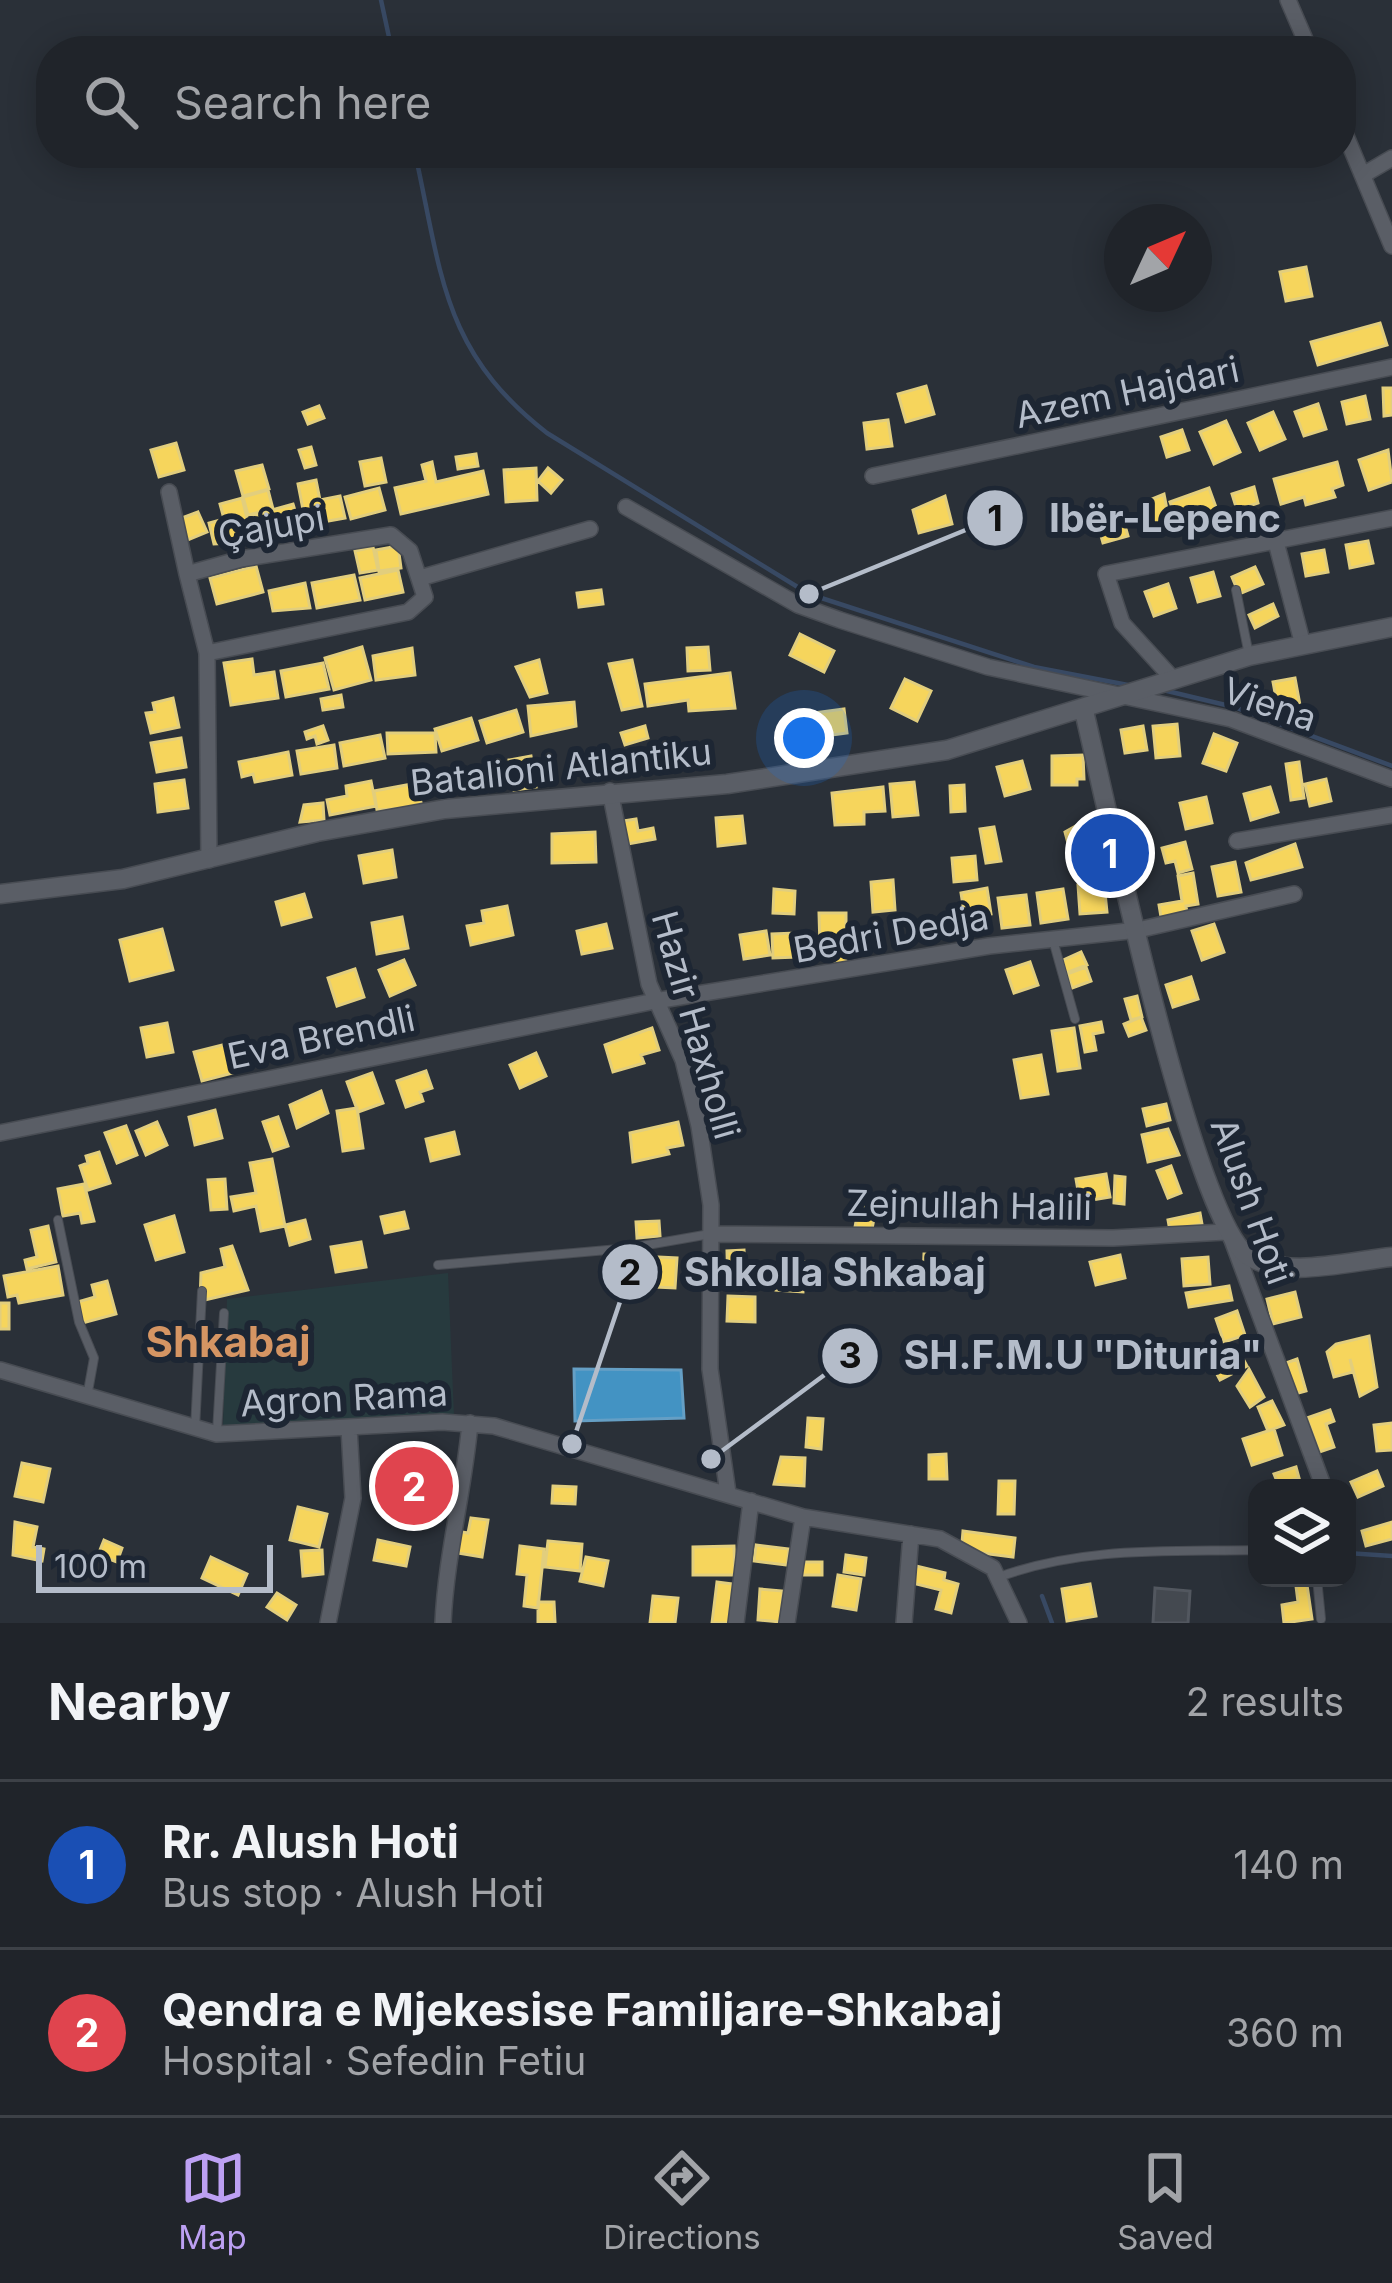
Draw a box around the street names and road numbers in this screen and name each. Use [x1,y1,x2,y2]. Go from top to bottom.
street label: Azem Hajdari [1011,347,1243,437]
street label: Çajupi [214,495,328,557]
street label: Viena [1217,668,1323,740]
street label: Batalioni Atlantiku [408,729,714,805]
street label: Bedri Dedja [790,894,992,972]
street label: Hazir Haxholli [642,906,750,1144]
street label: Eva Brendli [223,996,419,1078]
street label: Alush Hoti [1202,1112,1302,1290]
street label: Zejnullah Halili [846,1181,1092,1229]
street label: Agron Rama [239,1371,449,1425]

